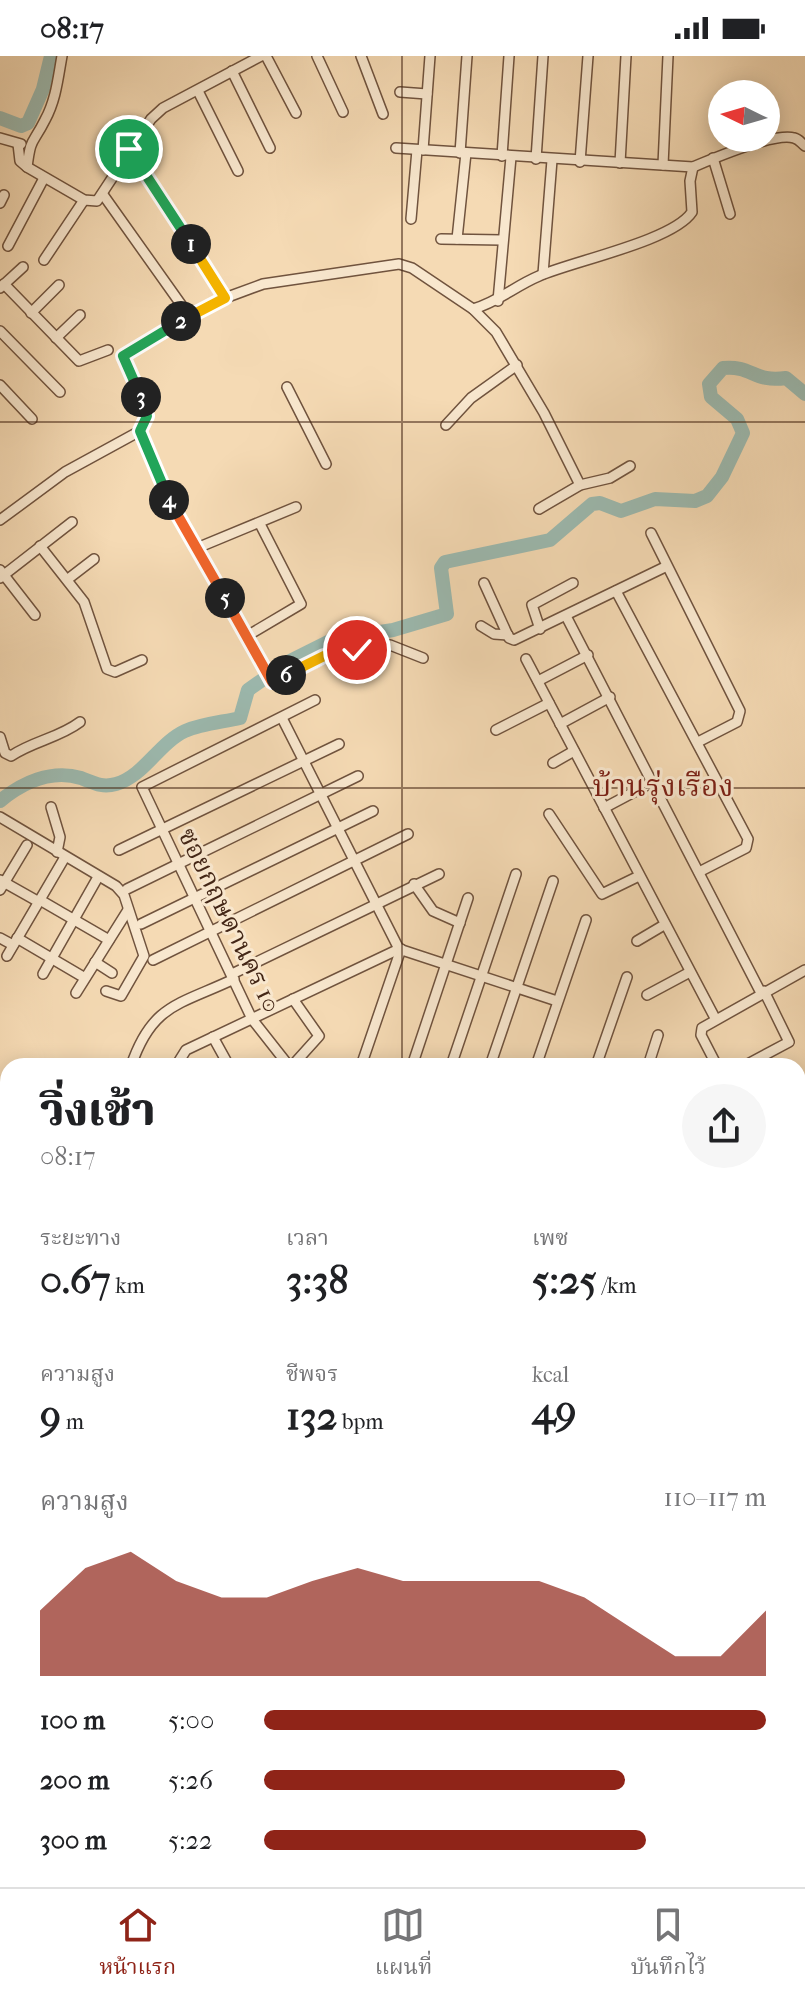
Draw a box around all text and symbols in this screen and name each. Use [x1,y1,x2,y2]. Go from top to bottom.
text: 08:17 [40,11,104,46]
north arrow [708,80,780,152]
map controls [708,80,780,152]
pin [95,115,163,183]
icon: arrive [107,127,151,171]
pin: 1 [171,224,211,264]
text: 1 [187,231,195,257]
pin: 2 [161,301,201,341]
text: 2 [175,308,187,334]
pin: 3 [121,377,161,417]
text: 3 [136,384,146,410]
pin: 4 [149,480,189,520]
text: 4 [163,487,176,513]
pin: 5 [205,578,245,618]
text: 5 [220,585,230,611]
pin [323,616,391,684]
icon: check [335,628,379,672]
pin: 6 [266,655,306,695]
text: 6 [280,662,292,688]
district label: บ้านรุ่งเรือง [593,769,733,805]
street label: ซอยกฤษดานคร 10 [172,823,288,1017]
button: share [682,1084,766,1168]
text: วิ่งเช้า [40,1085,156,1136]
text: 08:17 [40,1141,96,1172]
text: ระยะทาง [40,1225,121,1251]
text: เวลา [286,1225,329,1251]
text: เพซ [532,1225,569,1251]
text: 0.67 [40,1257,110,1303]
text: 3:38 [286,1257,349,1303]
text: 5:25 [532,1257,597,1303]
text: km [110,1273,145,1299]
text: /km [597,1273,637,1299]
text: ความสูง [40,1361,115,1387]
text: ชีพจร [286,1361,338,1387]
text: kcal [532,1362,569,1388]
text: 49 [532,1388,577,1434]
text: 9 [40,1393,61,1439]
text: 132 [286,1393,337,1439]
text: m [61,1409,84,1435]
text: bpm [337,1409,384,1435]
text: 110–117 m [664,1482,766,1513]
text: ความสูง [40,1486,129,1517]
text: 100 m [40,1705,105,1736]
text: 5:00 [168,1705,214,1736]
text: 200 m [40,1765,109,1796]
text: 5:26 [168,1765,213,1796]
text: 300 m [40,1825,107,1856]
text: 5:22 [168,1825,212,1856]
tab: หน้าแรก [99,1903,176,1986]
tab: แผนที่ [375,1903,432,1986]
tab: บันทึกไว้ [631,1903,706,1986]

